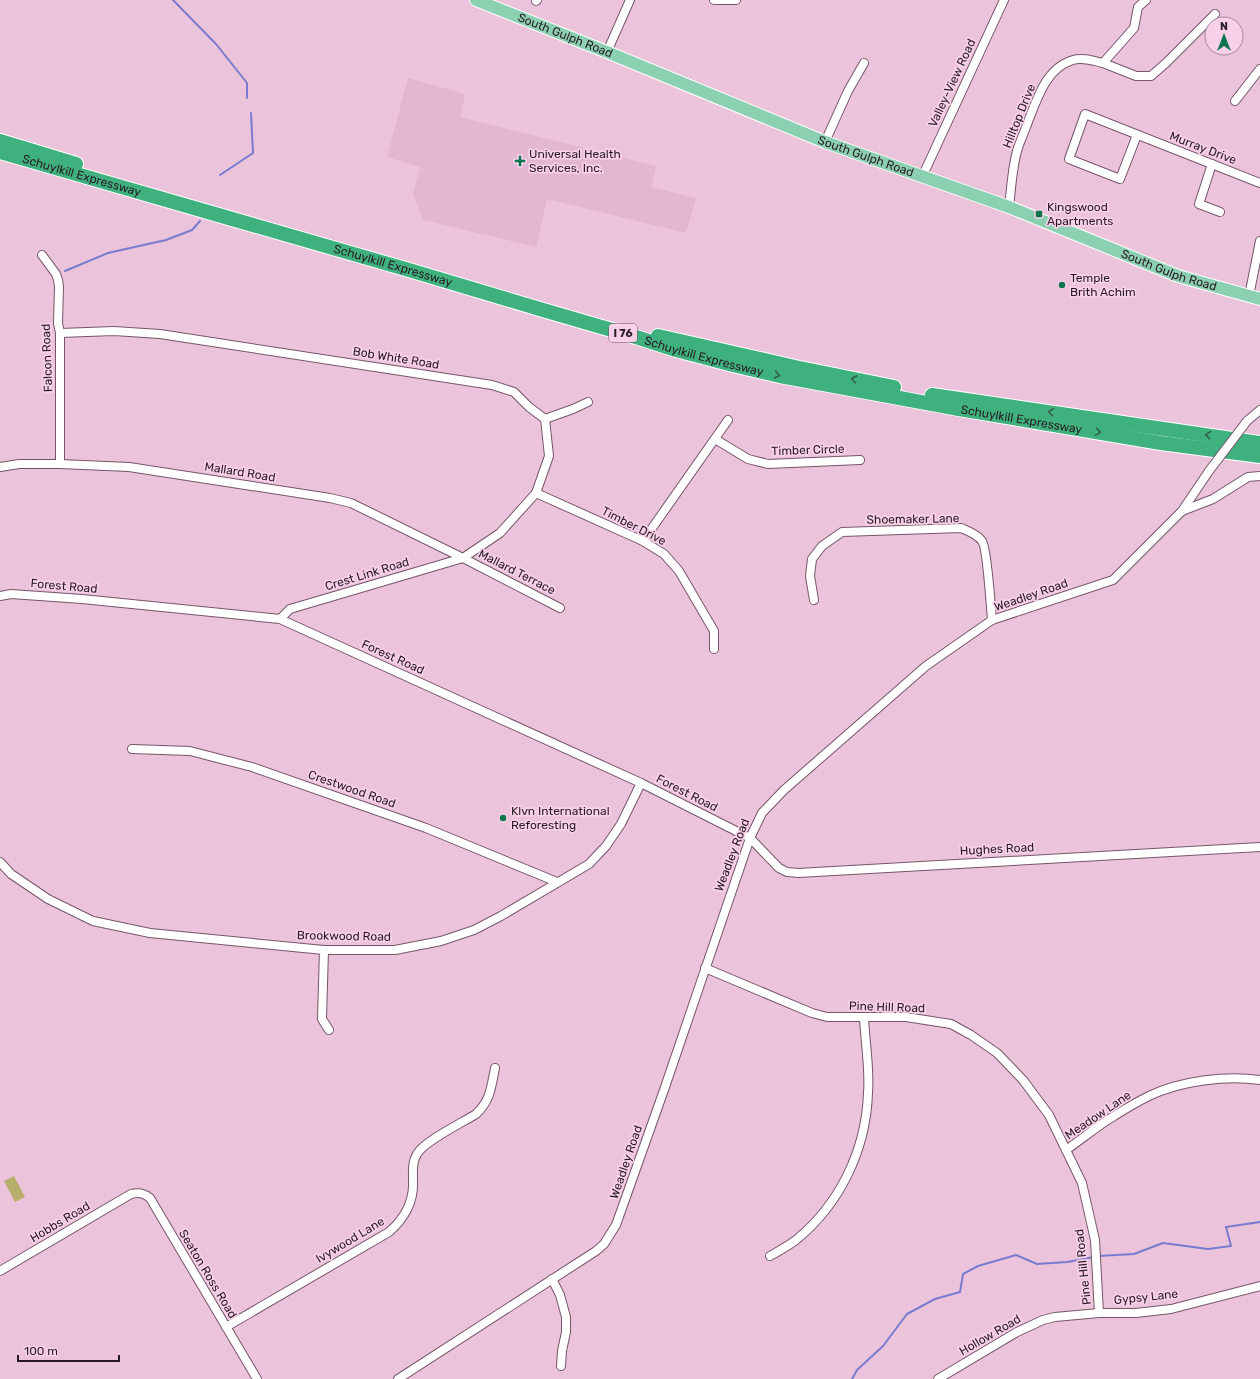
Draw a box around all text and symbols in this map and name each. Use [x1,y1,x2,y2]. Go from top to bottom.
street label: South Gulph Road [516,10,615,61]
north arrow [1204,16,1244,56]
text: N [1220,20,1228,33]
street label: Valley-View Road [925,37,979,129]
street label: Hilltop Drive [1000,82,1038,150]
street label: Murray Drive [1168,129,1239,167]
street label: South Gulph Road [816,133,916,180]
place label: Universal Health Services, Inc. [529,147,621,175]
street label: Schuylkill Expressway [21,152,143,199]
marker: Universal Health Services, Inc. [514,155,526,167]
place label: Kingswood Apartments [1047,200,1113,228]
marker: Kingswood Apartments [1034,209,1044,219]
street label: Schuylkill Expressway [332,242,454,290]
street label: South Gulph Road [1119,247,1218,294]
place label: Temple Brith Achim [1070,271,1136,299]
marker: Temple Brith Achim [1057,280,1067,290]
street label: Falcon Road [39,324,55,392]
road number: I 76 [609,324,637,342]
street label: Schuylkill Expressway [643,333,765,379]
street label: Bob White Road [352,344,440,372]
one-way arrow [774,371,780,379]
one-way arrow [851,376,857,384]
street label: Schuylkill Expressway [960,402,1084,437]
one-way arrow [1048,408,1054,417]
one-way arrow [1095,428,1101,436]
one-way arrow [1204,431,1211,440]
street label: Timber Circle [771,442,845,458]
street label: Mallard Road [204,459,276,485]
street label: Timber Drive [599,504,669,548]
street label: Shoemaker Lane [866,511,960,527]
street label: Mallard Terrace [476,547,558,598]
street label: Crest Link Road [323,555,411,593]
street label: Forest Road [30,576,98,596]
street label: Weadley Road [992,576,1070,614]
street label: Forest Road [359,637,427,677]
street label: Crestwood Road [306,767,398,811]
street label: Forest Road [654,772,720,814]
place label: Klvn International Reforesting [511,804,610,832]
marker: Klvn International Reforesting [498,813,508,823]
street label: Weadley Road [712,817,752,893]
street label: Hughes Road [959,840,1035,858]
street label: Brookwood Road [297,928,391,944]
street label: Pine Hill Road [849,999,925,1015]
street label: Meadow Lane [1062,1088,1134,1142]
street label: Weadley Road [607,1123,645,1201]
street label: Hobbs Road [28,1199,92,1245]
street label: Ivywood Lane [313,1214,387,1266]
street label: Seaton Ross Road [176,1227,240,1321]
street label: Pine Hill Road [1072,1228,1094,1306]
street label: Gypsy Lane [1113,1287,1179,1307]
street label: Hollow Road [957,1312,1023,1358]
scale bar [18,1337,119,1363]
text: 100 m [24,1344,58,1358]

